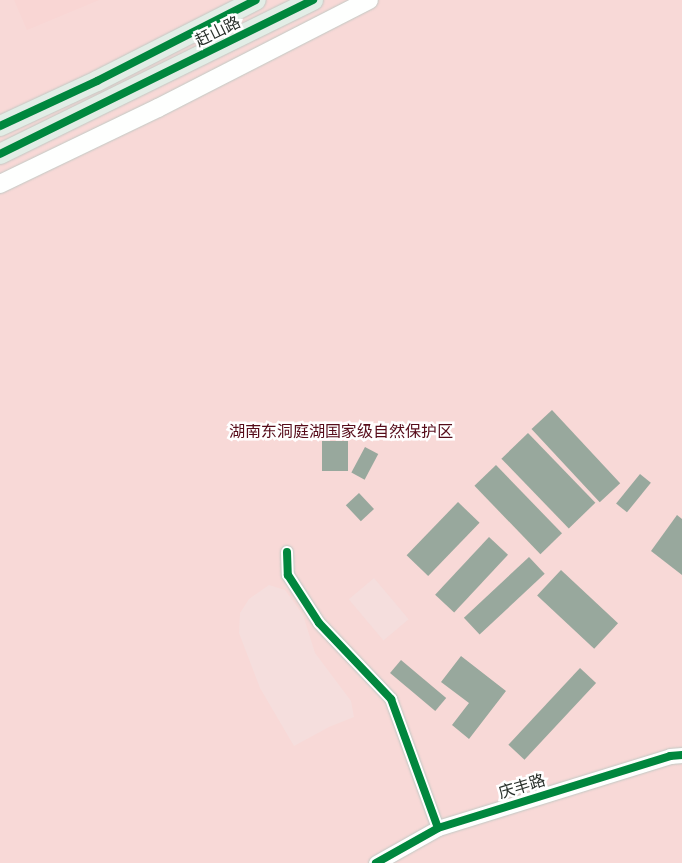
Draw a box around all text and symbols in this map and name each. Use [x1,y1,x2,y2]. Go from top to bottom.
street label: 赶山路 [192,13,244,51]
park label: 湖南东洞庭湖国家级自然保护区 [229,422,453,442]
street label: 庆丰路 [496,771,548,803]

